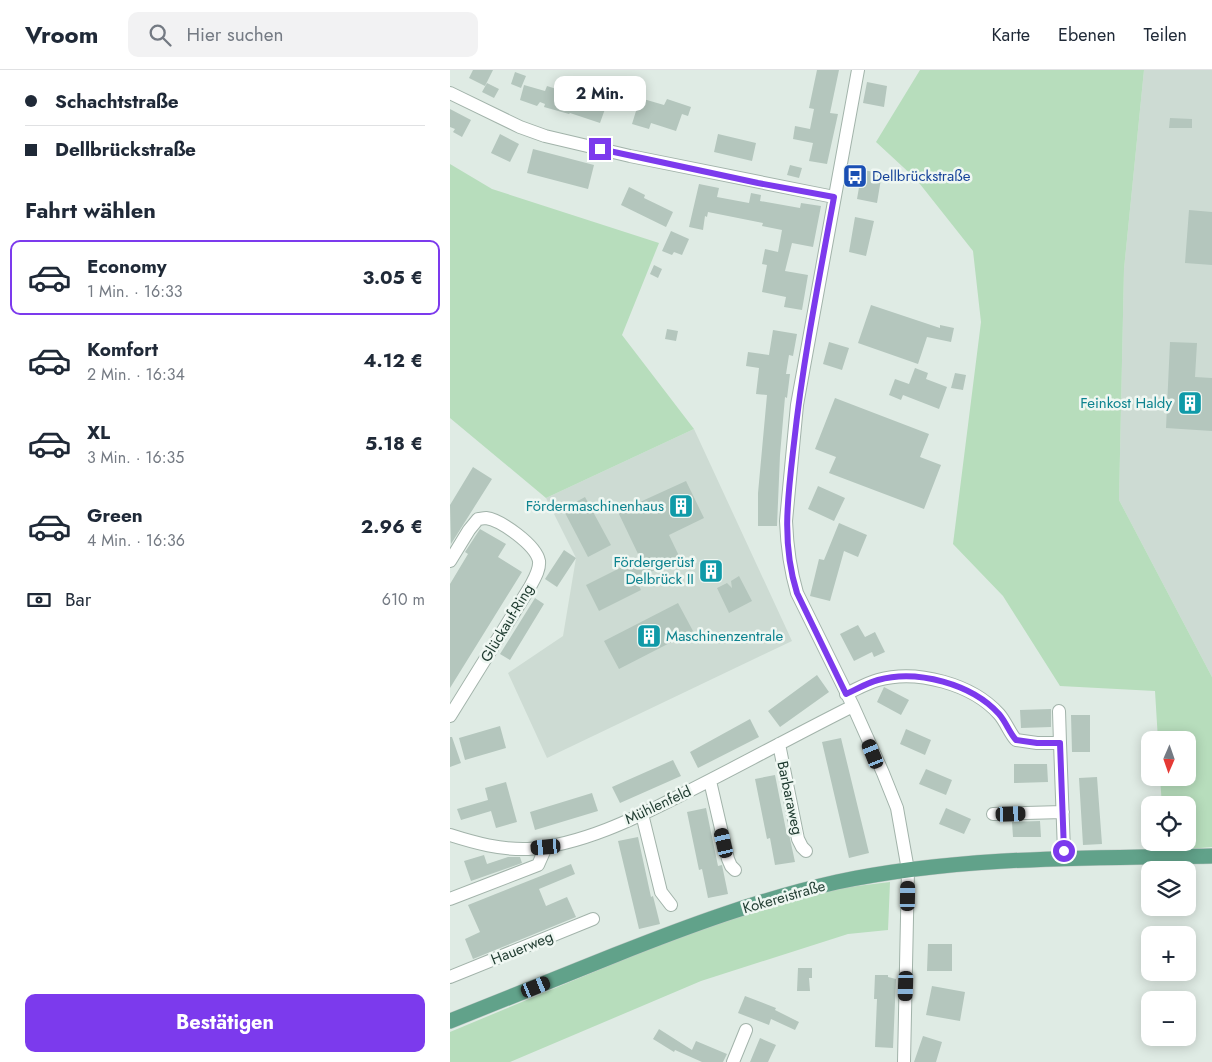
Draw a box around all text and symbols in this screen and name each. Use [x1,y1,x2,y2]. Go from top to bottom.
search box [128,12,478,57]
text: Vroom [25,17,98,52]
icon: search [146,21,174,49]
text: Hier suchen [186,21,283,48]
text: Karte [991,22,1030,48]
text: Ebenen [1058,22,1116,48]
text: Teilen [1144,22,1187,48]
callout: 2 Min. [554,77,646,112]
text: 2 Min. [576,82,624,105]
text: Schachtstraße [55,88,179,115]
text: Dellbrückstraße [55,136,196,163]
route end [589,138,611,160]
bus stop icon: Dellbrückstraße [842,163,868,189]
place label: Dellbrückstraße [872,165,971,187]
text: Fahrt wählen [25,194,156,226]
text: Economy [87,253,167,280]
icon: car [27,255,72,300]
text: 3.05 € [362,264,423,291]
text: 1 Min. · 16:33 [87,280,182,303]
text: Komfort [87,336,158,363]
icon: car [27,338,72,383]
text: 4.12 € [363,347,423,374]
text: 2 Min. · 16:34 [87,363,185,386]
building icon: Feinkost Haldy [1177,390,1203,416]
place label: Feinkost Haldy [1080,392,1172,414]
text: XL [87,419,110,446]
icon: car [27,421,72,466]
text: 5.18 € [365,430,423,457]
text: 3 Min. · 16:35 [87,446,184,469]
building icon: Fördermaschinenhaus [668,493,694,519]
place label: Fördermaschinenhaus [526,495,664,517]
text: Green [87,502,143,529]
icon: car [27,504,72,549]
text: 2.96 € [361,513,423,540]
text: 4 Min. · 16:36 [87,529,185,552]
place label: Fördergerüst Delbrück II [613,551,694,590]
building icon: Fördergerüst Delbrück II [698,558,724,584]
street label: Glückauf-Ring [475,580,539,666]
icon: cash [25,586,53,614]
text: Bar [65,586,91,613]
text: 610 m [382,588,425,611]
building icon: Maschinenzentrale [636,623,662,649]
place label: Maschinenzentrale [666,625,784,647]
north arrow [1141,731,1196,786]
map controls [1141,731,1196,1046]
car [860,737,885,771]
street label: Barbaraweg [771,759,809,837]
street label: Mühlenfeld [621,780,695,830]
button: locate [1141,796,1196,851]
car [995,806,1026,822]
car [713,827,734,859]
car [530,838,561,856]
route start [1053,840,1075,862]
button: layers [1141,861,1196,916]
street label: Kokereistraße [740,875,828,919]
car [900,881,915,911]
street label: Hauerweg [488,926,556,970]
button: + [1141,926,1196,981]
car [897,971,914,1001]
car [519,974,552,1000]
button: − [1141,991,1196,1046]
button: Bestätigen [25,994,425,1052]

